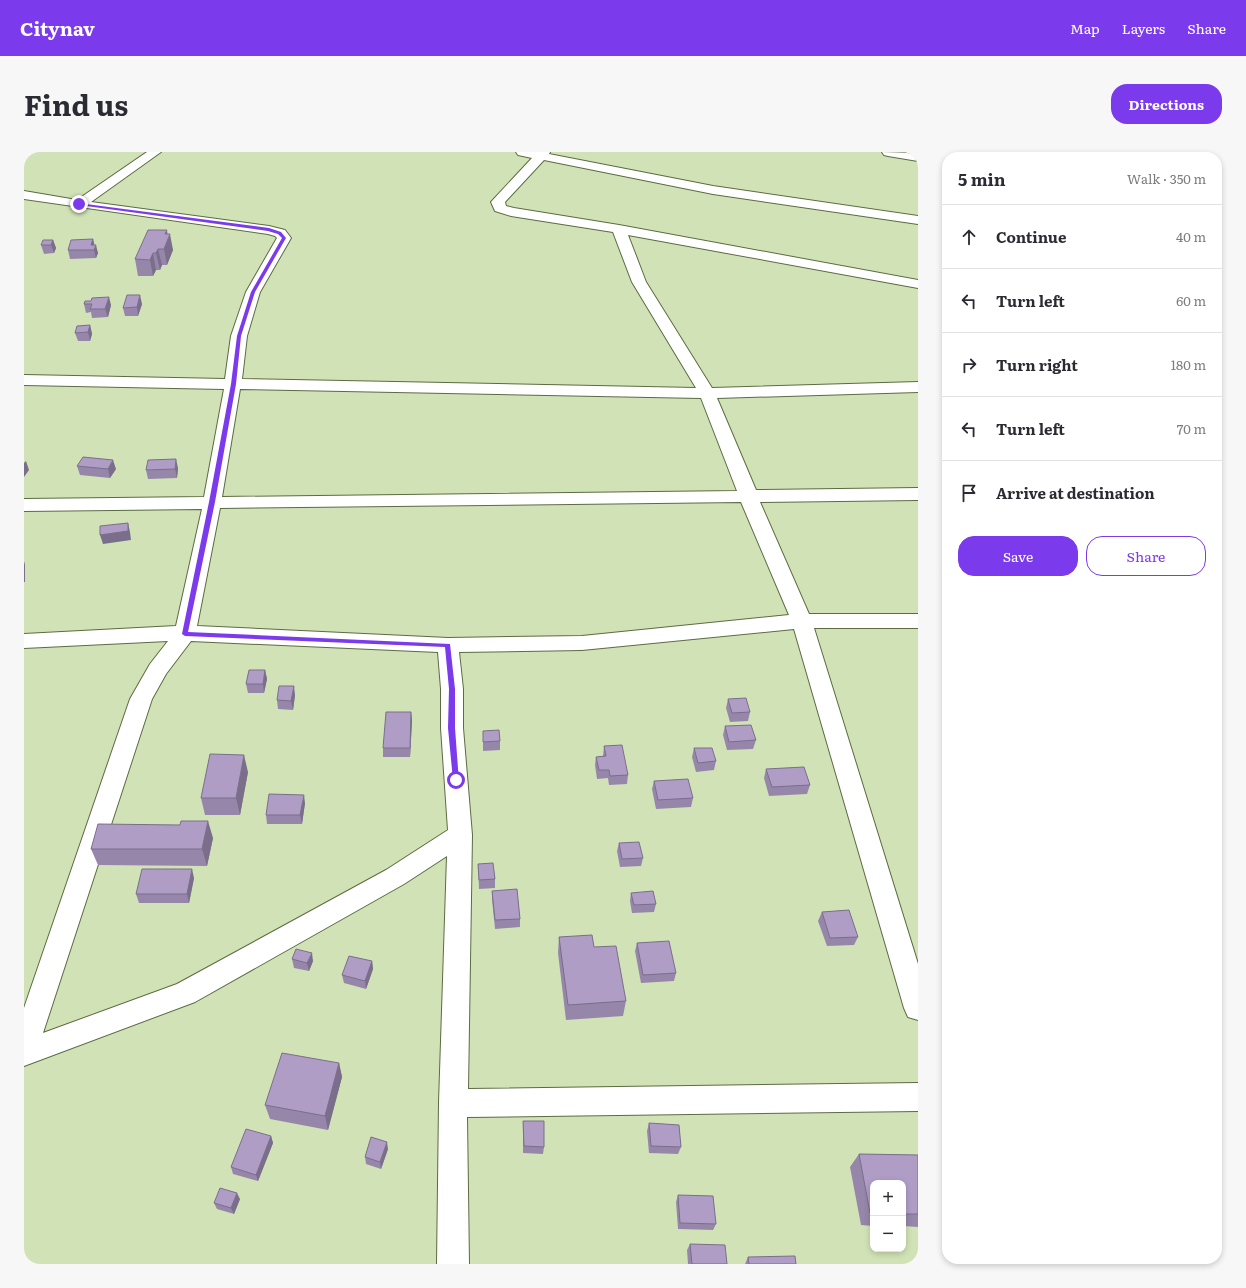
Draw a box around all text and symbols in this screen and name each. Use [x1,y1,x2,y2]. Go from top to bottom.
text: Citynav [20,14,95,42]
text: Map [1070,18,1100,38]
text: Layers [1122,18,1165,38]
text: Share [1187,18,1226,38]
text: Find us [24,83,128,125]
button: Directions [1111,84,1222,124]
text: 5 min [958,166,1006,191]
text: Walk · 350 m [1127,169,1206,188]
route end [70,195,88,213]
text: Continue [996,225,1066,248]
icon: ahead [958,226,980,248]
text: 40 m [1176,227,1206,246]
text: Turn left [996,289,1065,312]
icon: left [958,290,980,312]
text: 60 m [1176,291,1206,310]
text: Turn right [996,353,1078,376]
icon: right [958,354,980,376]
text: 180 m [1171,355,1206,374]
text: Turn left [996,417,1065,440]
icon: left [958,418,980,440]
text: 70 m [1177,419,1206,438]
text: Arrive at destination [996,481,1155,504]
icon: arrive [958,482,980,504]
button: Save [958,536,1078,576]
button: Share [1086,536,1206,576]
route start [447,771,465,789]
map controls [870,1180,906,1252]
button: + [870,1180,906,1216]
button: − [870,1216,906,1252]

